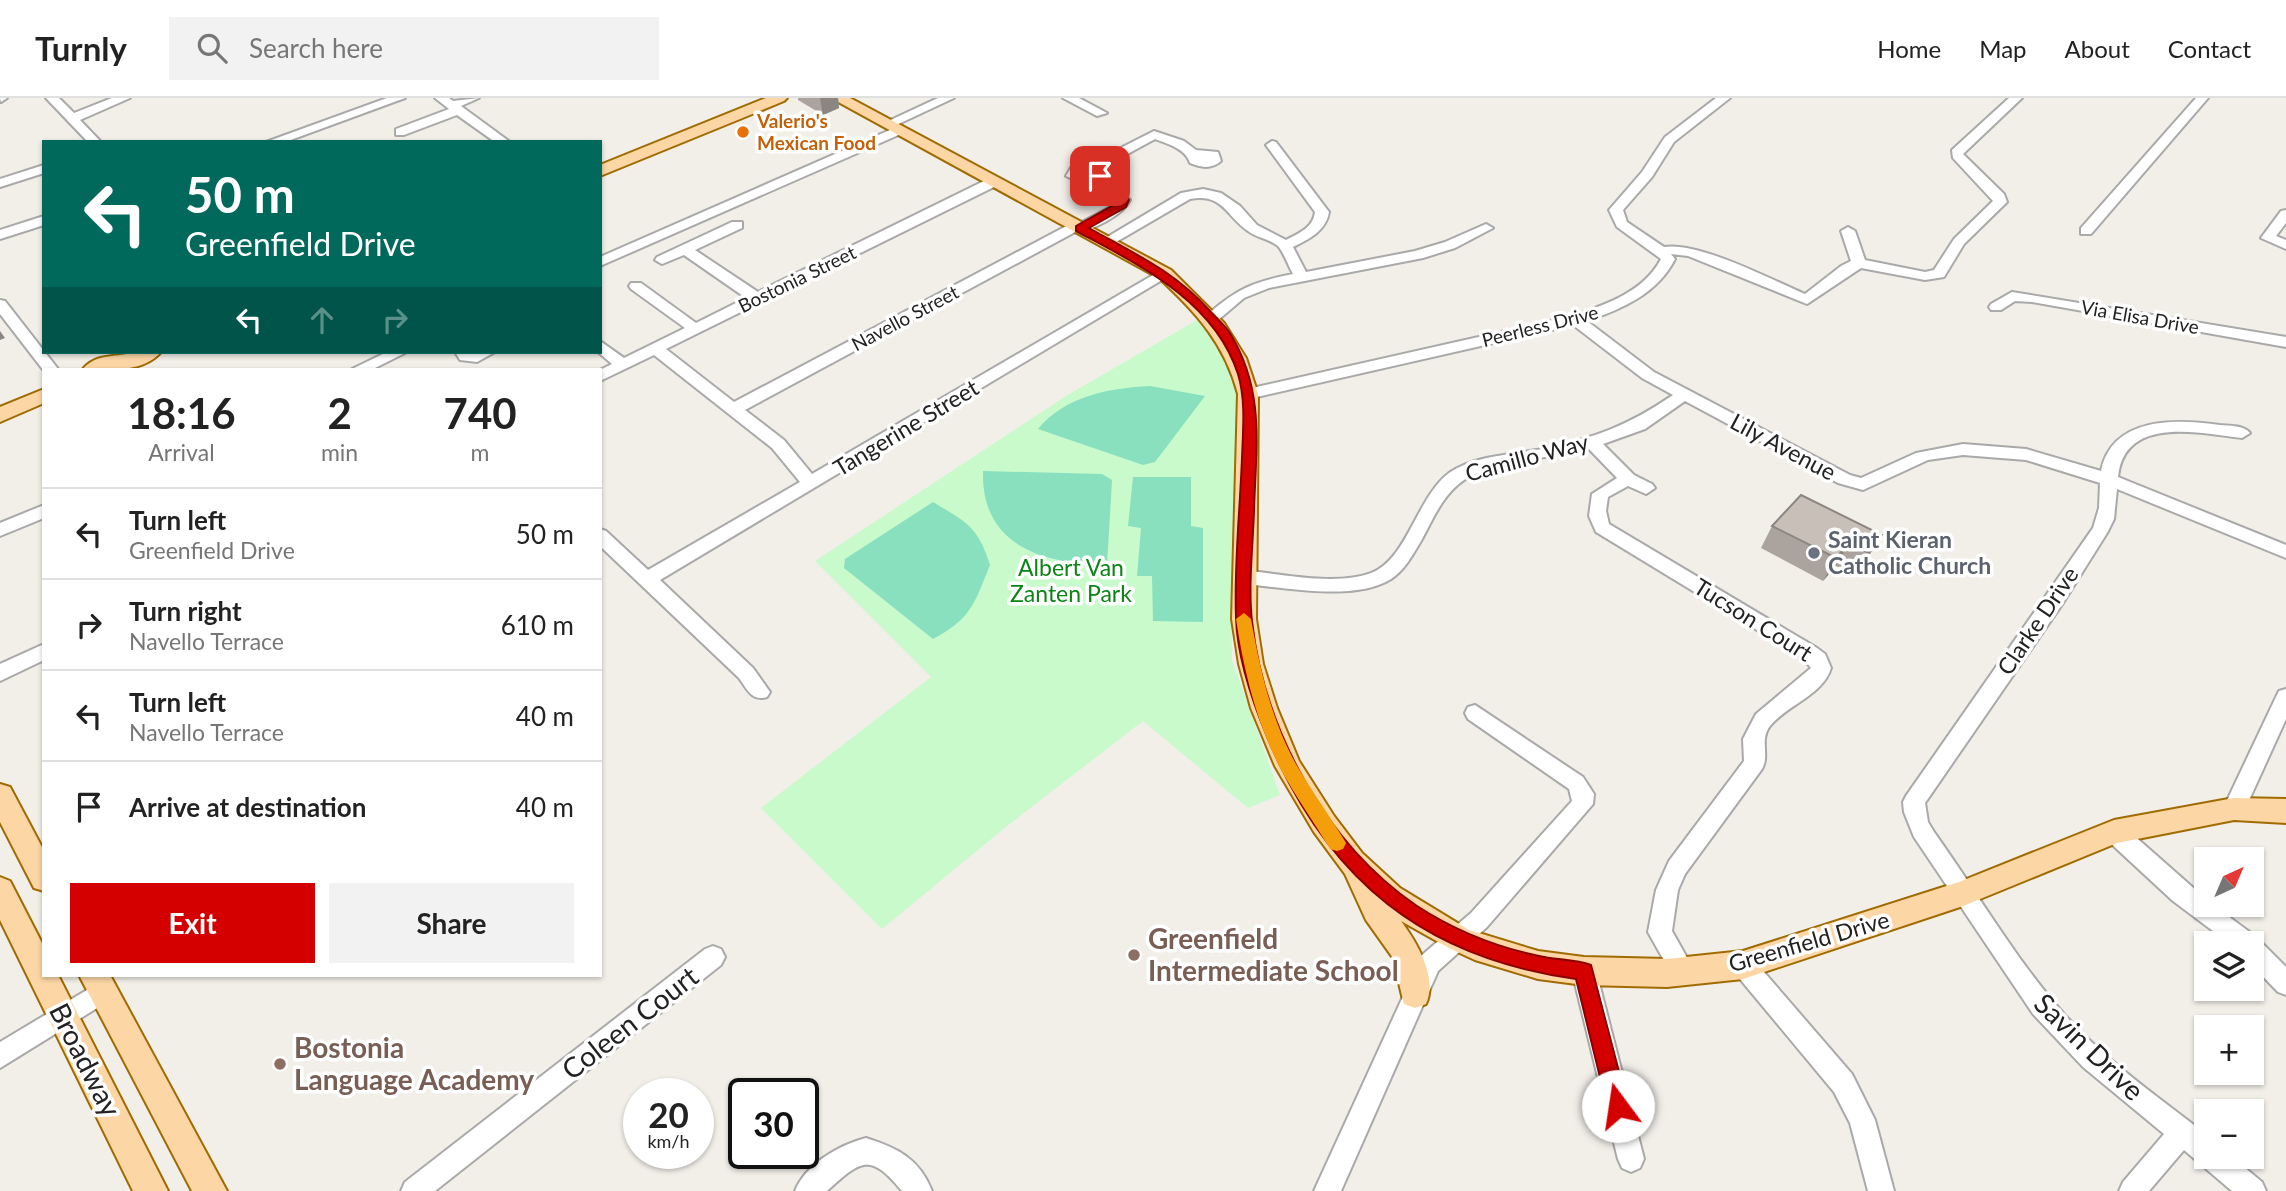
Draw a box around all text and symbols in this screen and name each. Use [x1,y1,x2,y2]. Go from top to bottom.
search box [169,17,659,80]
text: Turnly [35,28,127,68]
icon: search [193,29,231,67]
text: Search here [249,32,383,64]
text: Home [1877,34,1941,63]
text: Map [1979,34,2027,63]
text: About [2065,34,2130,63]
text: Contact [2168,34,2251,63]
place label: Valerio's Mexican Food [756,109,876,154]
marker: Valerio's Mexican Food [735,124,751,140]
pin [1070,146,1130,206]
icon: arrive [1081,157,1119,195]
text: 50 m [185,165,295,223]
icon: left [70,168,161,259]
text: Greenfield Drive [185,224,416,263]
street label: Bostonia Street [734,240,860,317]
street label: Navello Street [847,280,962,355]
street label: Via Elisa Drive [2079,295,2201,338]
street label: Peerless Drive [1479,300,1600,351]
icon: left [230,301,268,339]
icon: ahead [303,301,341,339]
icon: right [376,301,414,339]
street label: Tangerine Street [828,372,984,481]
text: 18:16 [127,388,236,438]
text: 2 [327,388,352,438]
text: 740 [444,388,517,438]
street label: Lily Avenue [1726,407,1841,486]
street label: Camillo Way [1462,427,1591,487]
text: Arrival [148,438,215,466]
text: min [321,438,358,466]
text: m [471,438,490,466]
text: Turn left [129,504,226,536]
icon: left [70,515,108,553]
text: 50 m [516,518,574,550]
place label: Saint Kieran Catholic Church [1828,525,1991,579]
text: Greenfield Drive [129,536,295,564]
marker: Saint Kieran Catholic Church [1806,545,1822,561]
park label: Albert Van Zanten Park [1010,553,1132,607]
street label: Clarke Drive [1991,561,2084,680]
street label: Tucson Court [1689,572,1819,667]
text: Turn right [129,595,242,627]
icon: right [70,606,108,644]
text: 610 m [501,609,574,641]
text: Navello Terrace [129,627,284,655]
text: Turn left [129,686,226,718]
icon: left [70,697,108,735]
text: 40 m [516,700,574,732]
text: Navello Terrace [129,718,284,746]
icon: arrive [70,788,108,826]
text: Arrive at destination [129,791,366,823]
text: 40 m [516,791,574,823]
north arrow [2194,847,2264,917]
map controls [2194,847,2264,1169]
button: Exit [70,883,315,963]
button: Share [329,883,574,963]
street label: Greenfield Drive [1725,905,1892,977]
place label: Greenfield Intermediate School [1148,921,1399,987]
button: layers [2194,931,2264,1001]
marker: Greenfield Intermediate School [1126,947,1142,963]
street label: Coleen Court [555,959,704,1086]
street label: Savin Drive [2028,986,2152,1107]
street label: Broadway [43,997,129,1122]
button: + [2194,1015,2264,1085]
place label: Bostonia Language Academy [294,1030,534,1096]
marker: Bostonia Language Academy [272,1056,288,1072]
position arrow [1581,1069,1655,1143]
speed limit sign: 30 [728,1078,819,1169]
text: 20 [648,1093,689,1135]
button: − [2194,1099,2264,1169]
text: km/h [647,1130,690,1152]

